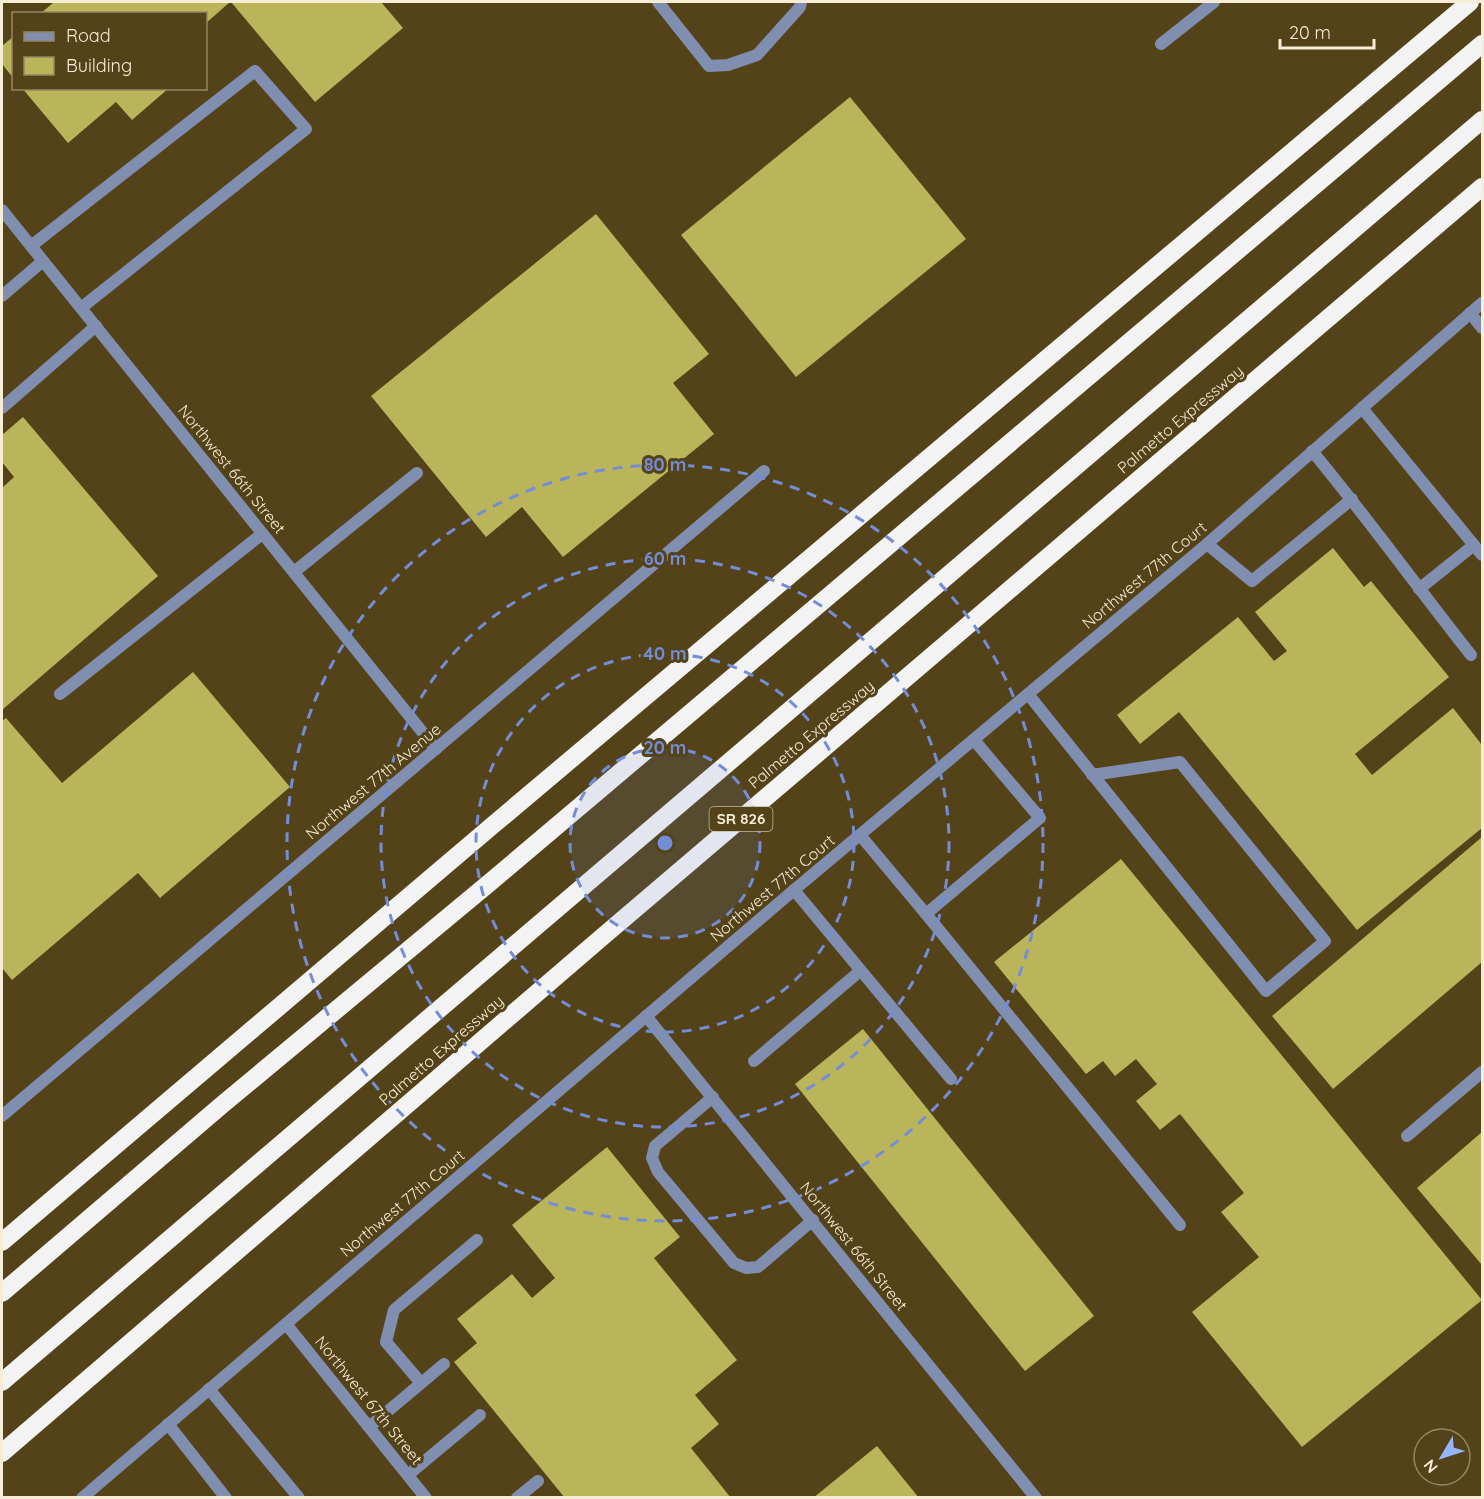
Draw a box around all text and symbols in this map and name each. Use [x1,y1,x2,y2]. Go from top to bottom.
legend [12,12,207,90]
scale bar [1280,12,1374,50]
text: 20 m [1289,21,1331,44]
text: Road [66,24,111,47]
text: Building [66,54,132,77]
street label: Palmetto Expressway [1113,360,1247,478]
street label: Northwest 66th Street [174,400,290,538]
text: 80 m [644,453,686,476]
street label: Northwest 77th Court [1078,517,1210,633]
text: 60 m [644,547,686,570]
text: 40 m [643,642,687,665]
street label: Palmetto Expressway [744,675,878,793]
street label: Northwest 77th Avenue [301,719,445,843]
text: 20 m [644,736,686,759]
road number: SR 826 [710,807,772,831]
street label: Northwest 77th Court [706,830,838,946]
centre of rings [655,833,675,853]
street label: Palmetto Expressway [375,990,507,1110]
street label: Northwest 77th Court [336,1145,468,1261]
street label: Northwest 66th Street [796,1177,912,1315]
street label: Northwest 67th Street [311,1332,427,1468]
north arrow [1412,1427,1472,1487]
text: N [1419,1456,1442,1477]

